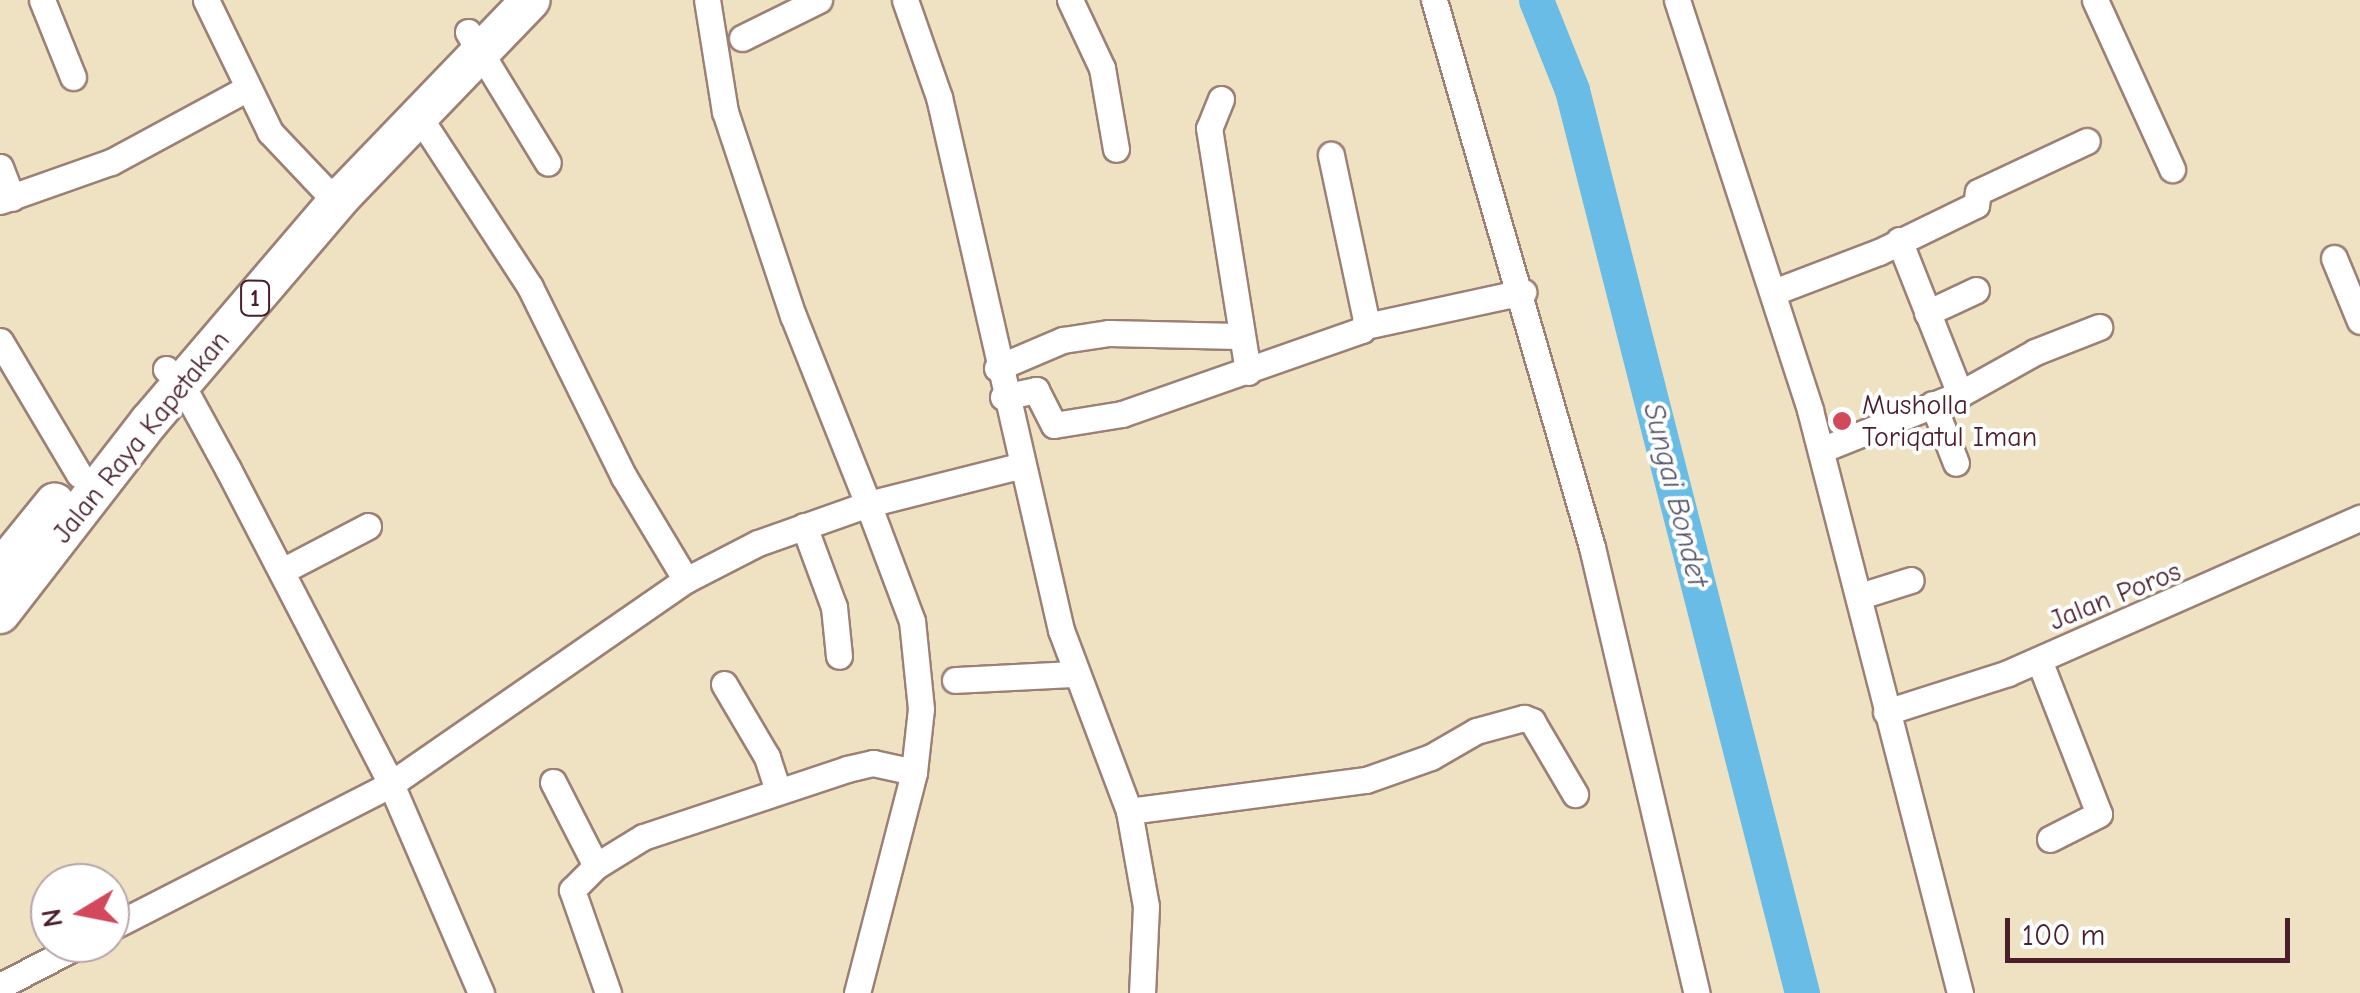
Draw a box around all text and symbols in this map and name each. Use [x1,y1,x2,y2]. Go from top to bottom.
road number: 1 [240,278,270,318]
street label: Jalan Raya Kapetakan [45,324,237,550]
place label: Musholla Toriqatul Iman [1862,388,2037,454]
water label: Sungai Bondet [1635,399,1715,591]
marker: Musholla Toriqatul Iman [1831,410,1853,432]
street label: Jalan Poros [2044,554,2186,638]
north arrow [30,863,130,963]
scale bar [2010,898,2295,960]
text: N [35,906,70,930]
text: 100 m [2022,918,2105,953]

